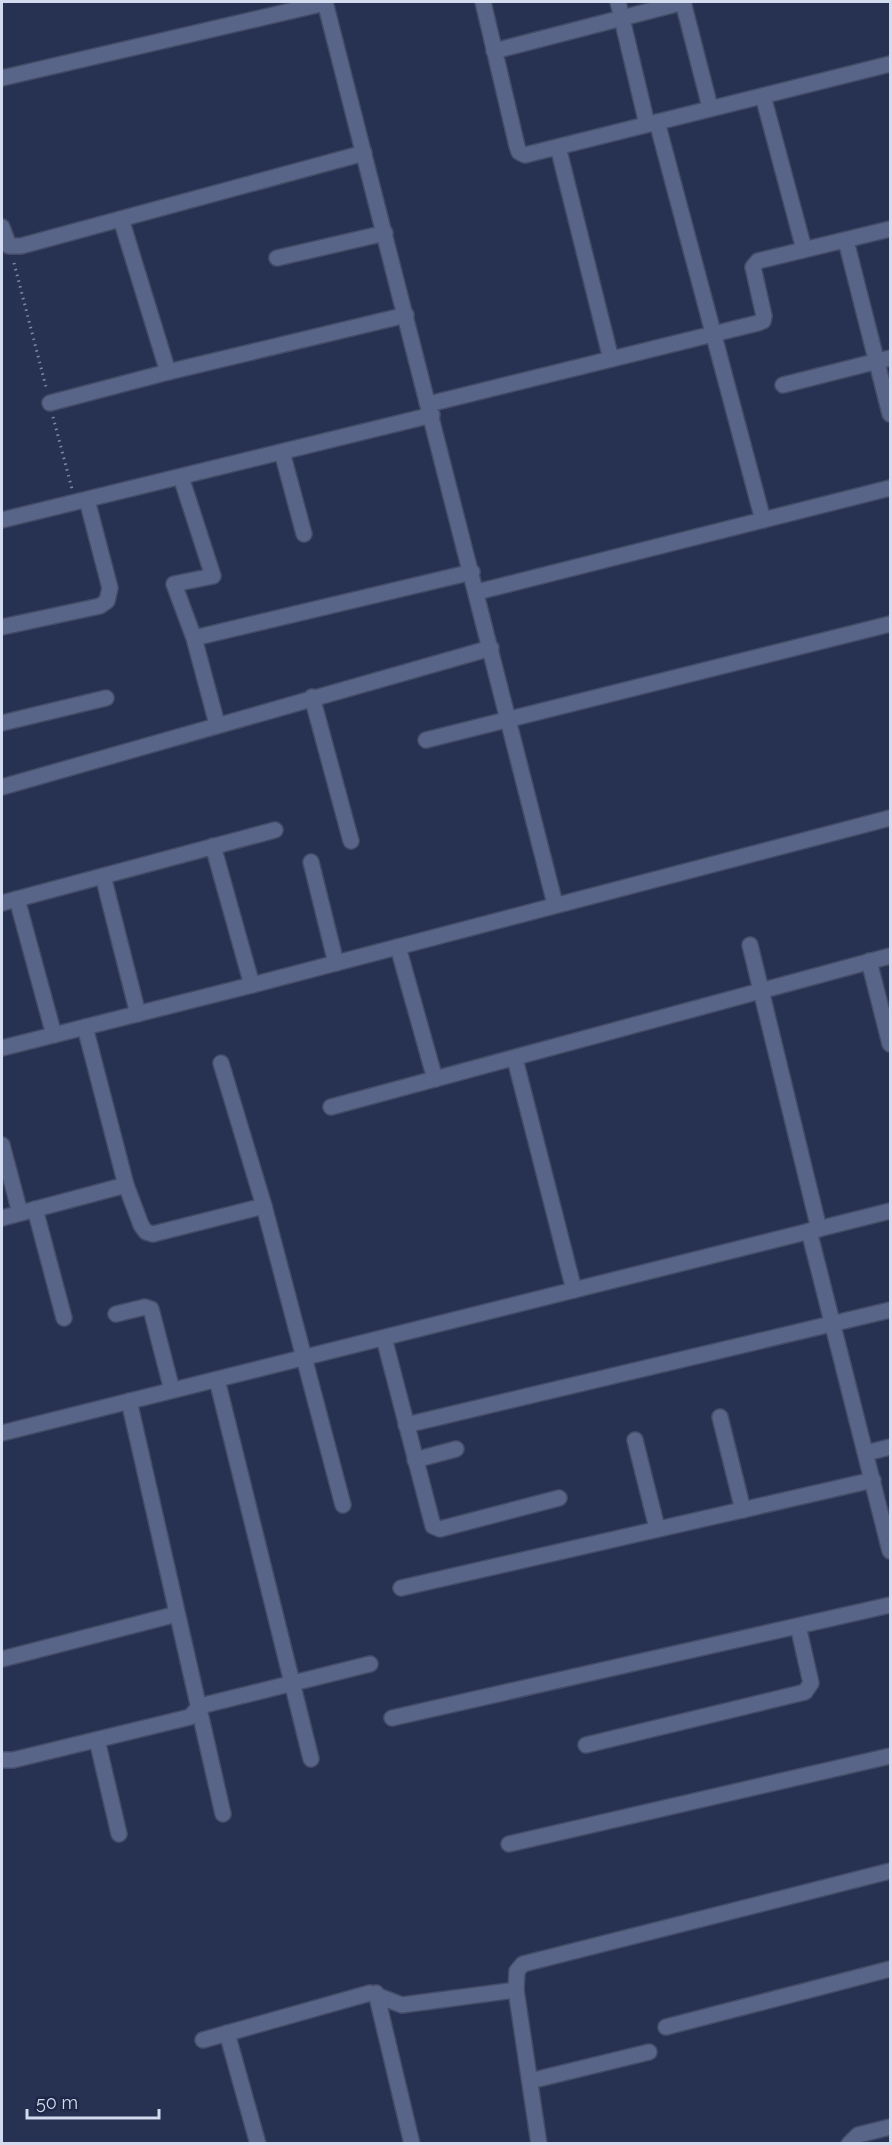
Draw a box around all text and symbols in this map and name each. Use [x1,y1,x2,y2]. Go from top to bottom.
scale bar [27,2082,159,2120]
text: 50 m [36,2092,78,2113]

